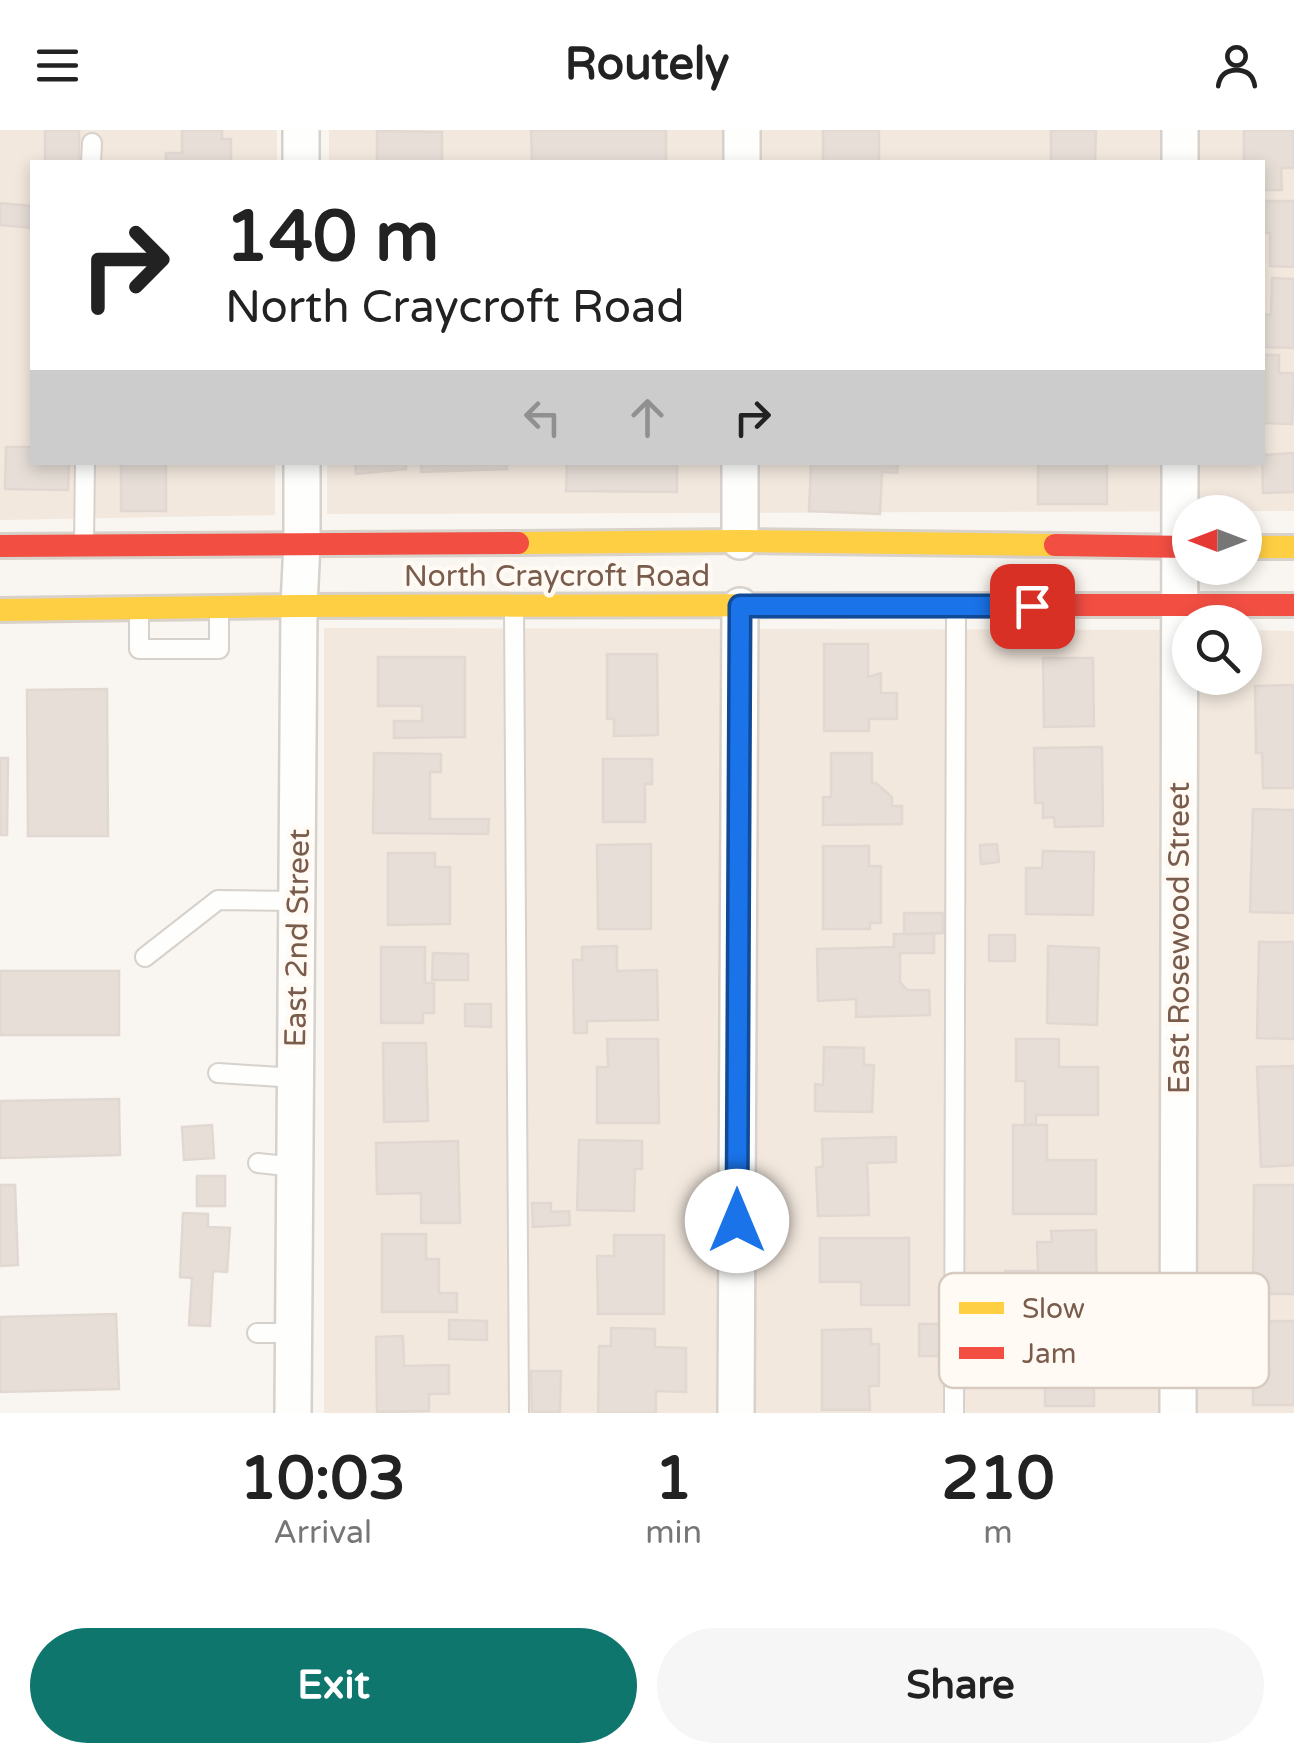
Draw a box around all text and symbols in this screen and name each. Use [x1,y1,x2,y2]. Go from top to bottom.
icon: menu [30,38,85,93]
text: Routely [565,38,729,92]
icon: person [1209,38,1264,93]
text: 140 m [225,196,439,280]
icon: right [60,200,190,330]
text: North Craycroft Road [225,281,685,335]
icon: left [515,390,570,445]
icon: ahead [620,390,675,445]
icon: right [725,390,780,445]
north arrow [1172,495,1262,585]
map controls [1172,495,1262,695]
street label: North Craycroft Road [404,558,710,595]
pin [990,564,1075,649]
icon: arrive [1005,579,1060,634]
button: search [1172,605,1262,695]
street label: East Rosewood Street [1161,782,1198,1094]
street label: East 2nd Street [277,828,318,1048]
position arrow [685,1169,789,1273]
legend [939,1273,1269,1388]
text: Slow [1022,1292,1085,1326]
text: Jam [1022,1337,1077,1371]
text: 10:03 [239,1443,406,1515]
text: 1 [655,1443,692,1515]
text: 210 [941,1443,1055,1515]
text: Arrival [273,1514,372,1552]
text: min [645,1514,702,1552]
text: m [983,1514,1013,1552]
button: Exit [30,1628,637,1743]
button: Share [657,1628,1264,1743]

